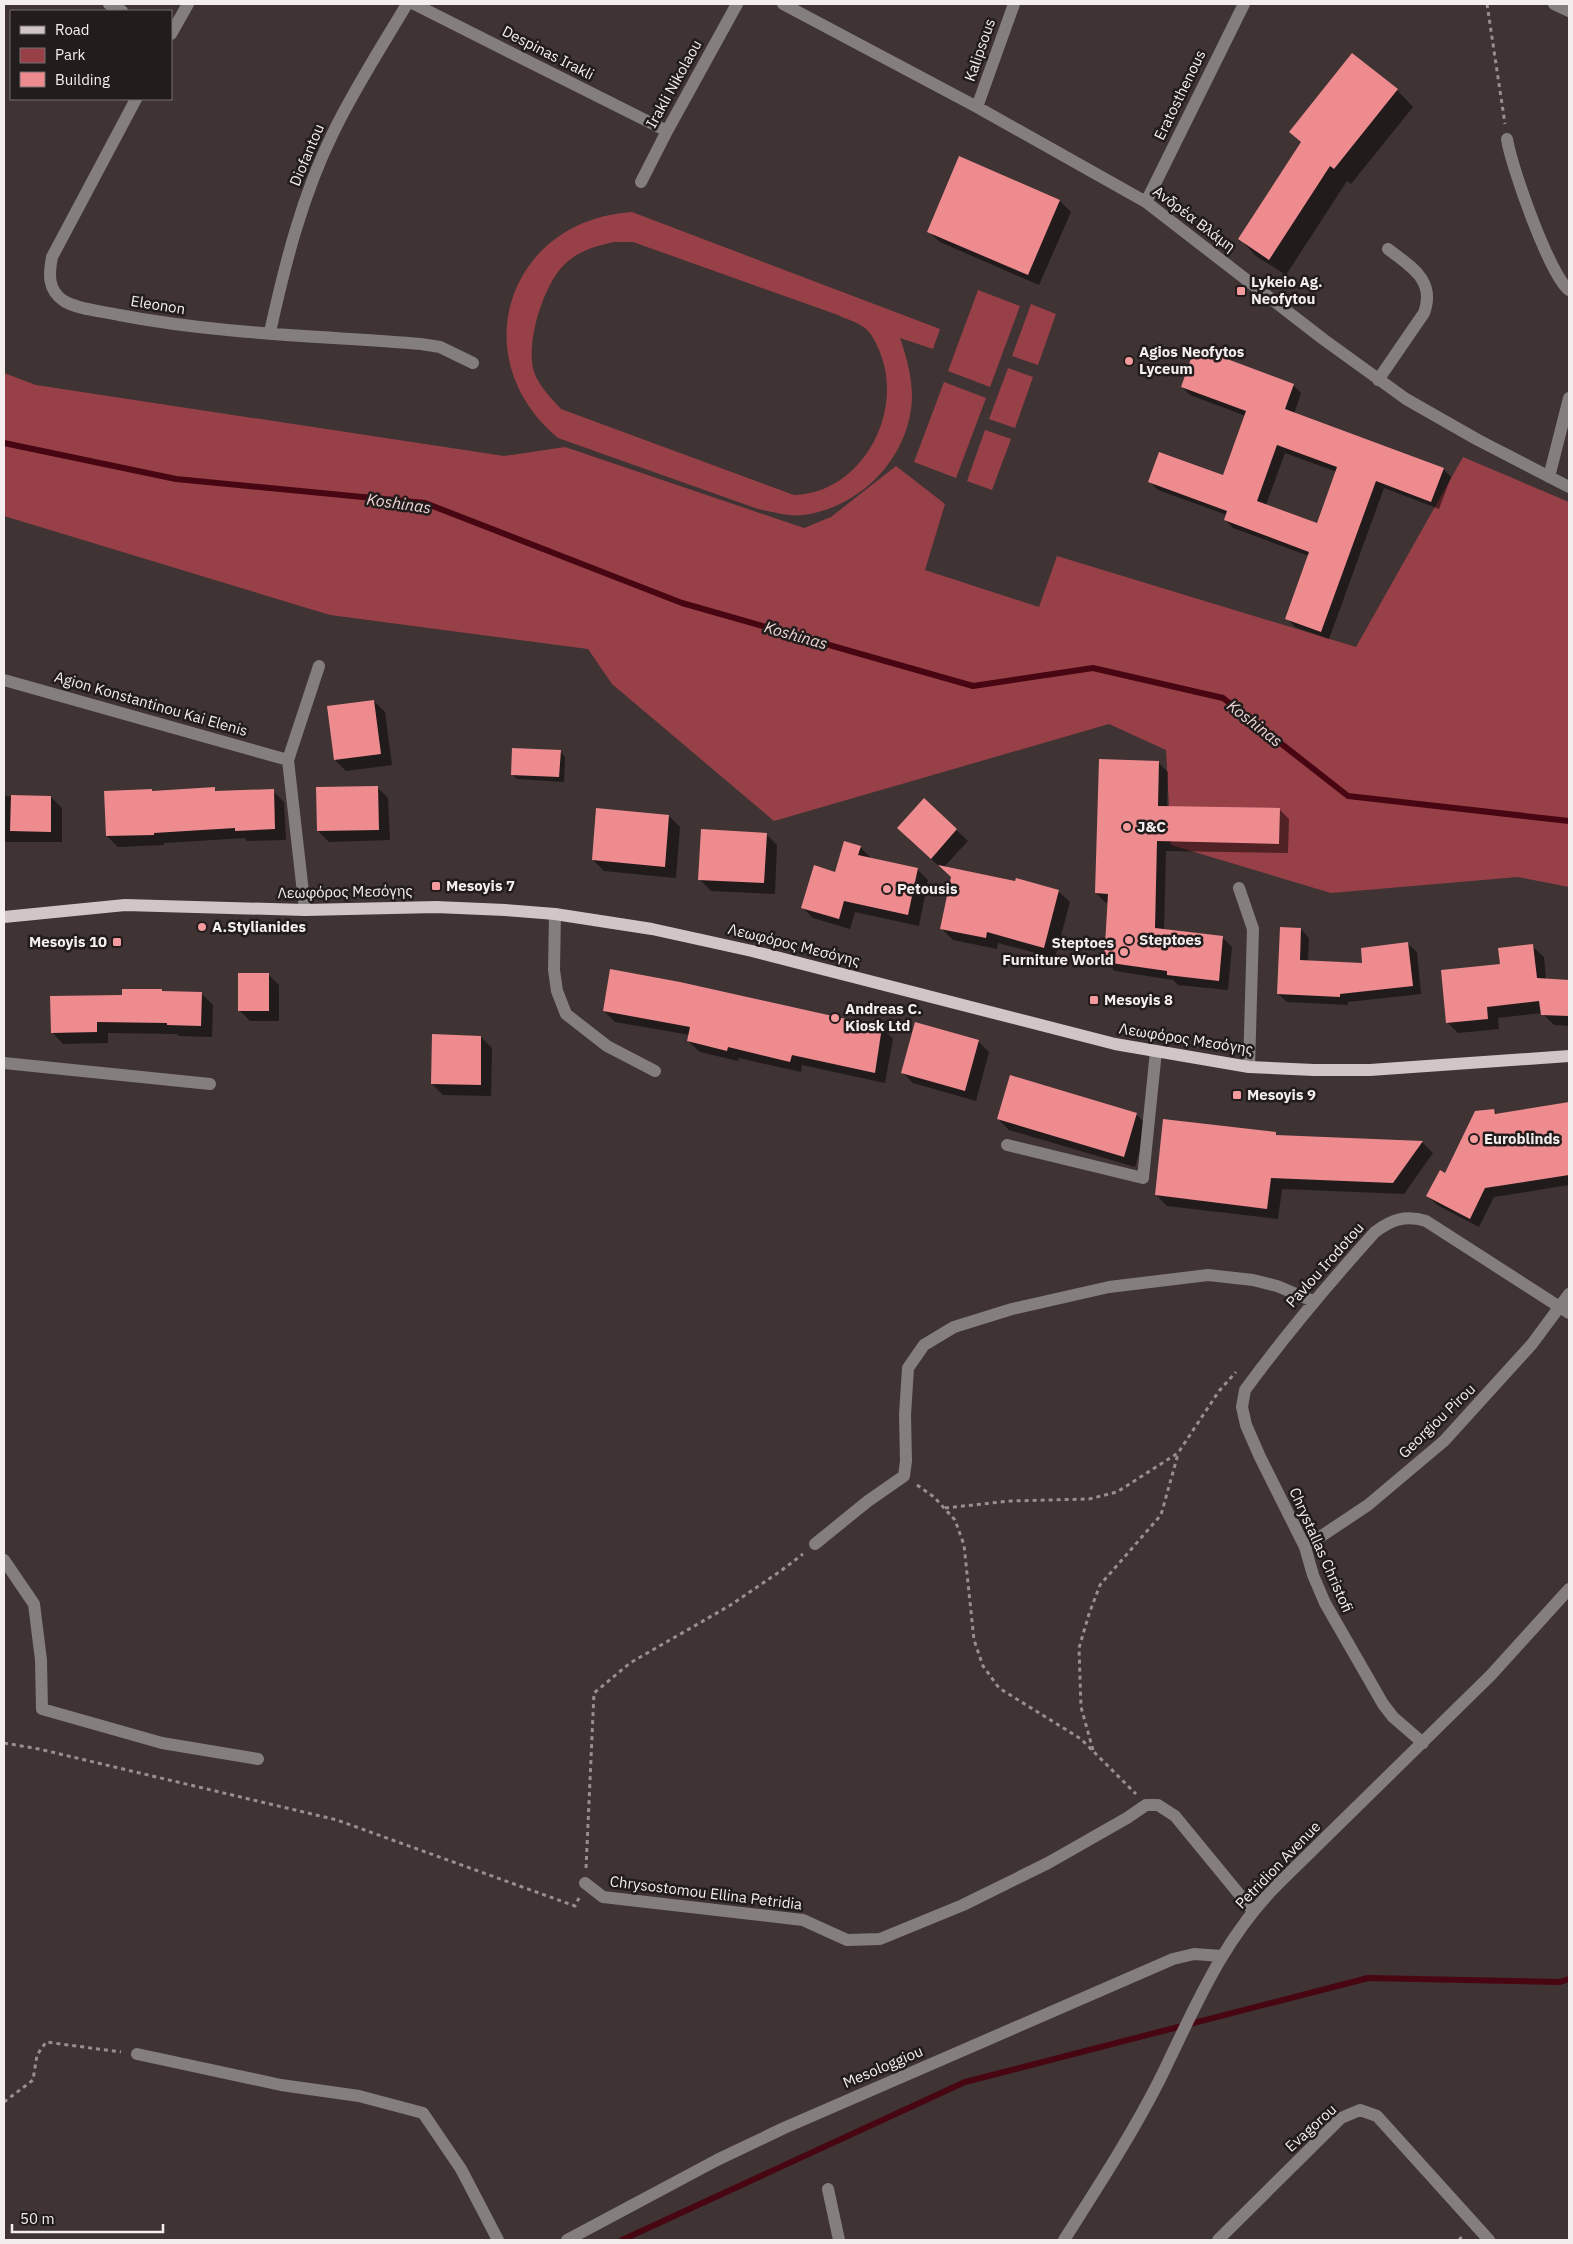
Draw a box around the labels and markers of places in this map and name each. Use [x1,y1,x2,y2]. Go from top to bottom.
place label: Lykeio Ag. Neofytou [1251,272,1323,308]
marker: Lykeio Ag. Neofytou [1235,285,1247,297]
place label: Agios Neofytos Lyceum [1139,342,1245,378]
marker: Agios Neofytos Lyceum [1123,355,1135,367]
place label: J&C [1137,817,1166,836]
marker: J&C [1121,821,1133,833]
place label: Mesoyis 7 [446,876,515,895]
place label: Petousis [897,879,958,898]
marker: Mesoyis 7 [430,880,442,892]
marker: Petousis [881,883,893,895]
place label: A.Stylianides [212,917,306,936]
marker: A.Stylianides [196,921,208,933]
place label: Steptoes [1139,930,1202,949]
place label: Mesoyis 10 [29,932,107,951]
place label: Steptoes Furniture World [1002,933,1114,969]
marker: Steptoes [1123,934,1135,946]
marker: Mesoyis 10 [111,936,123,948]
marker: Steptoes Furniture World [1118,946,1130,958]
place label: Mesoyis 8 [1104,990,1173,1009]
marker: Mesoyis 8 [1088,994,1100,1006]
place label: Andreas C. Kiosk Ltd [845,999,922,1035]
marker: Andreas C. Kiosk Ltd [829,1012,841,1024]
place label: Mesoyis 9 [1247,1085,1316,1104]
marker: Mesoyis 9 [1231,1089,1243,1101]
place label: Euroblinds [1484,1129,1561,1148]
marker: Euroblinds [1468,1133,1480,1145]

